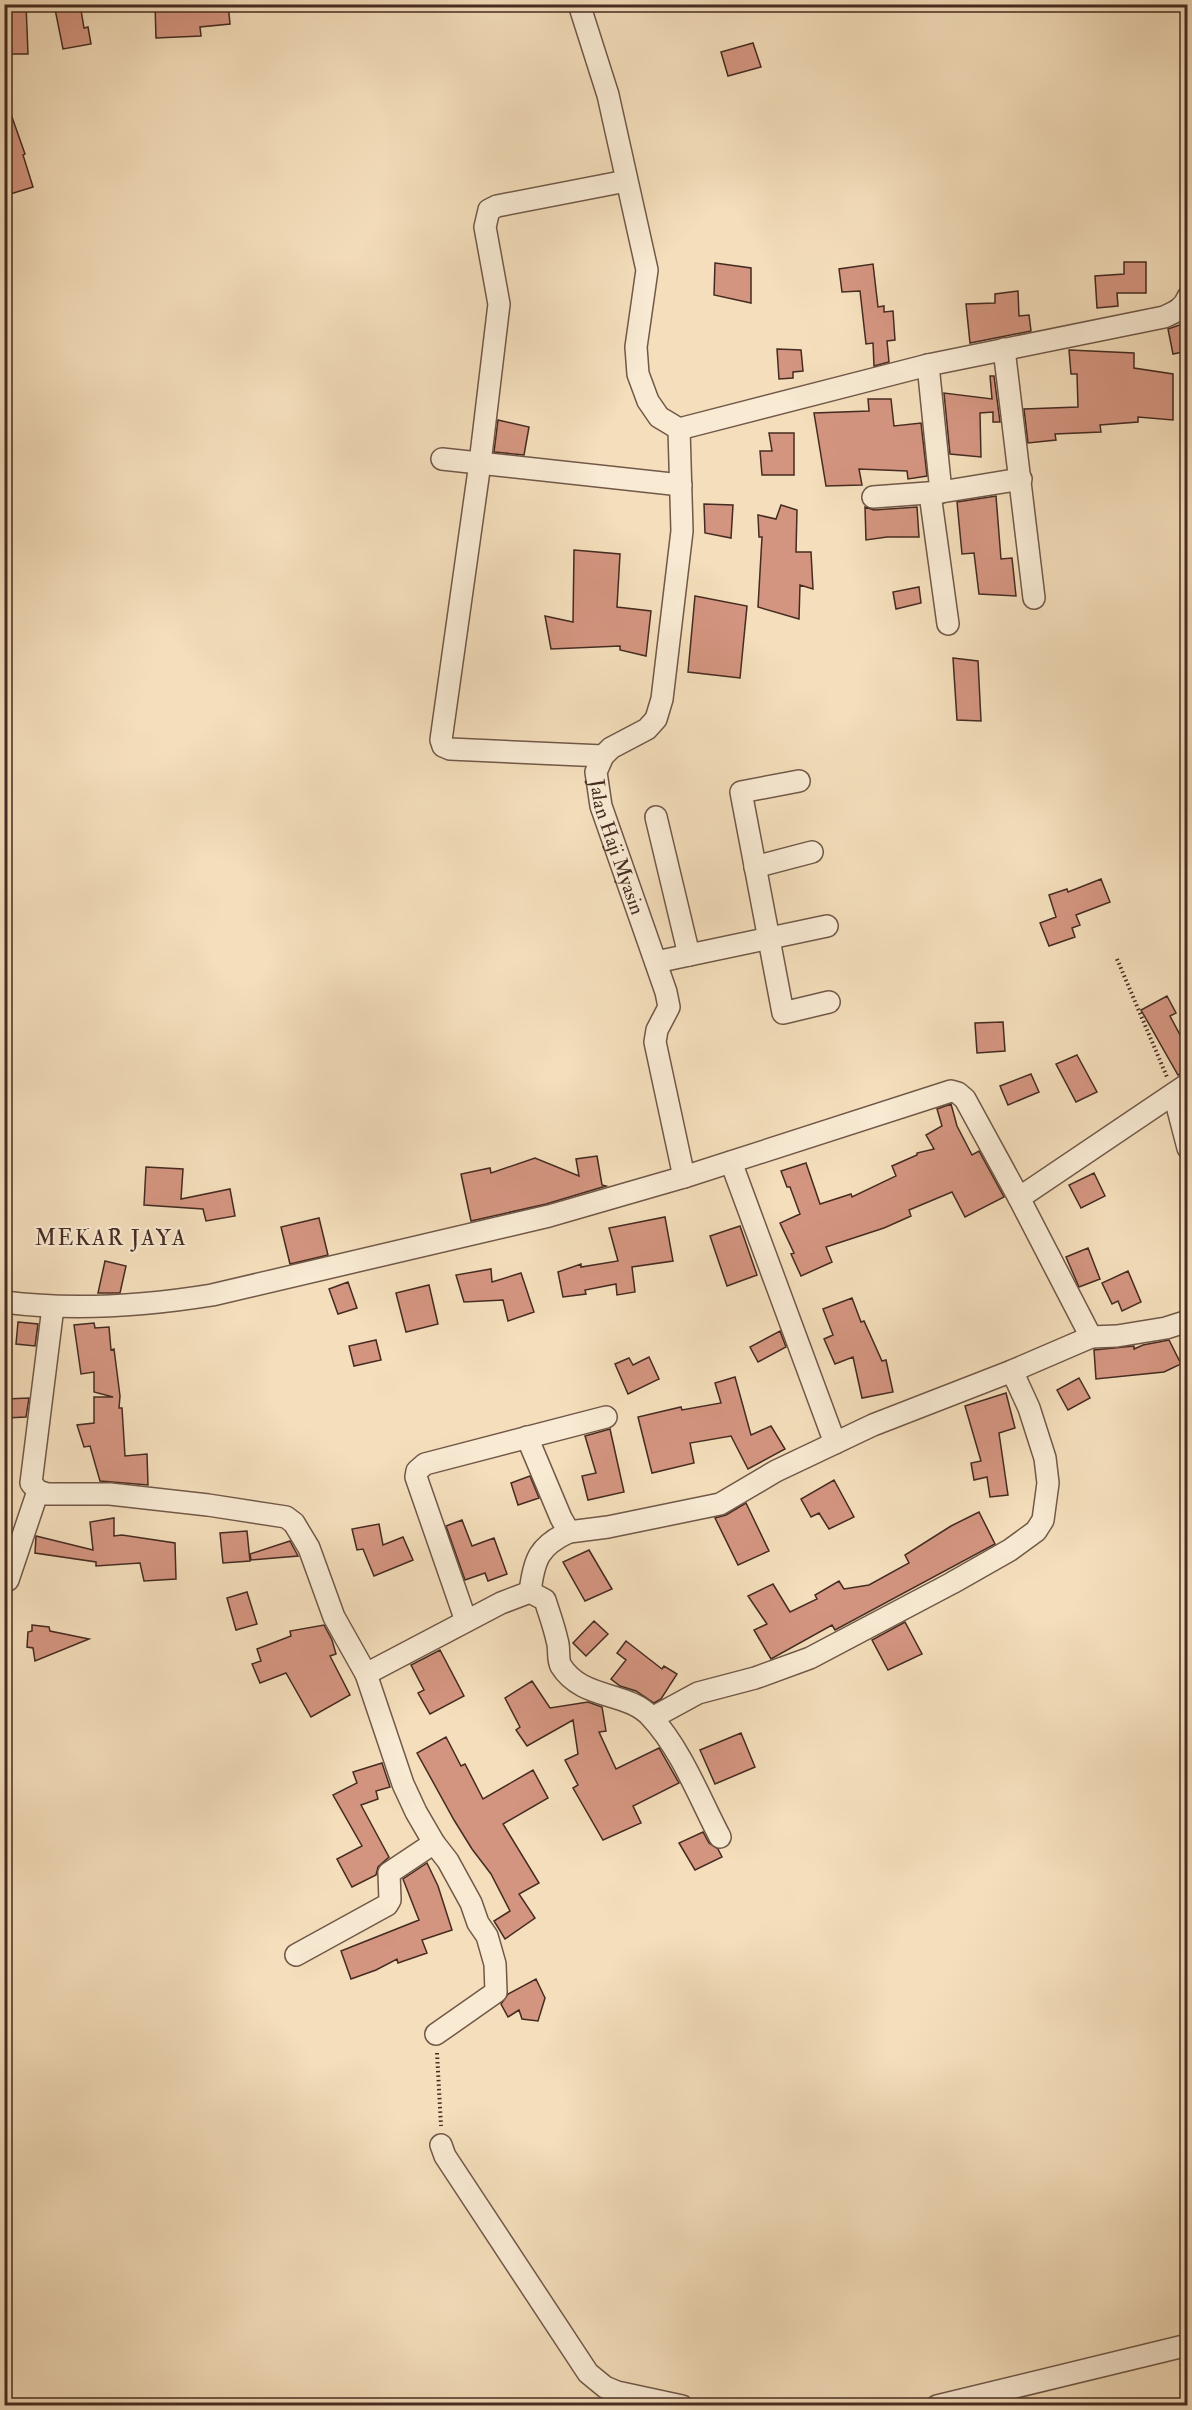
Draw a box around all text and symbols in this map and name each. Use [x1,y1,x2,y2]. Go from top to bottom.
street label: Jalan Haji Myasin [585,777,650,918]
district label: MEKAR JAYA [35,1224,187,1252]

